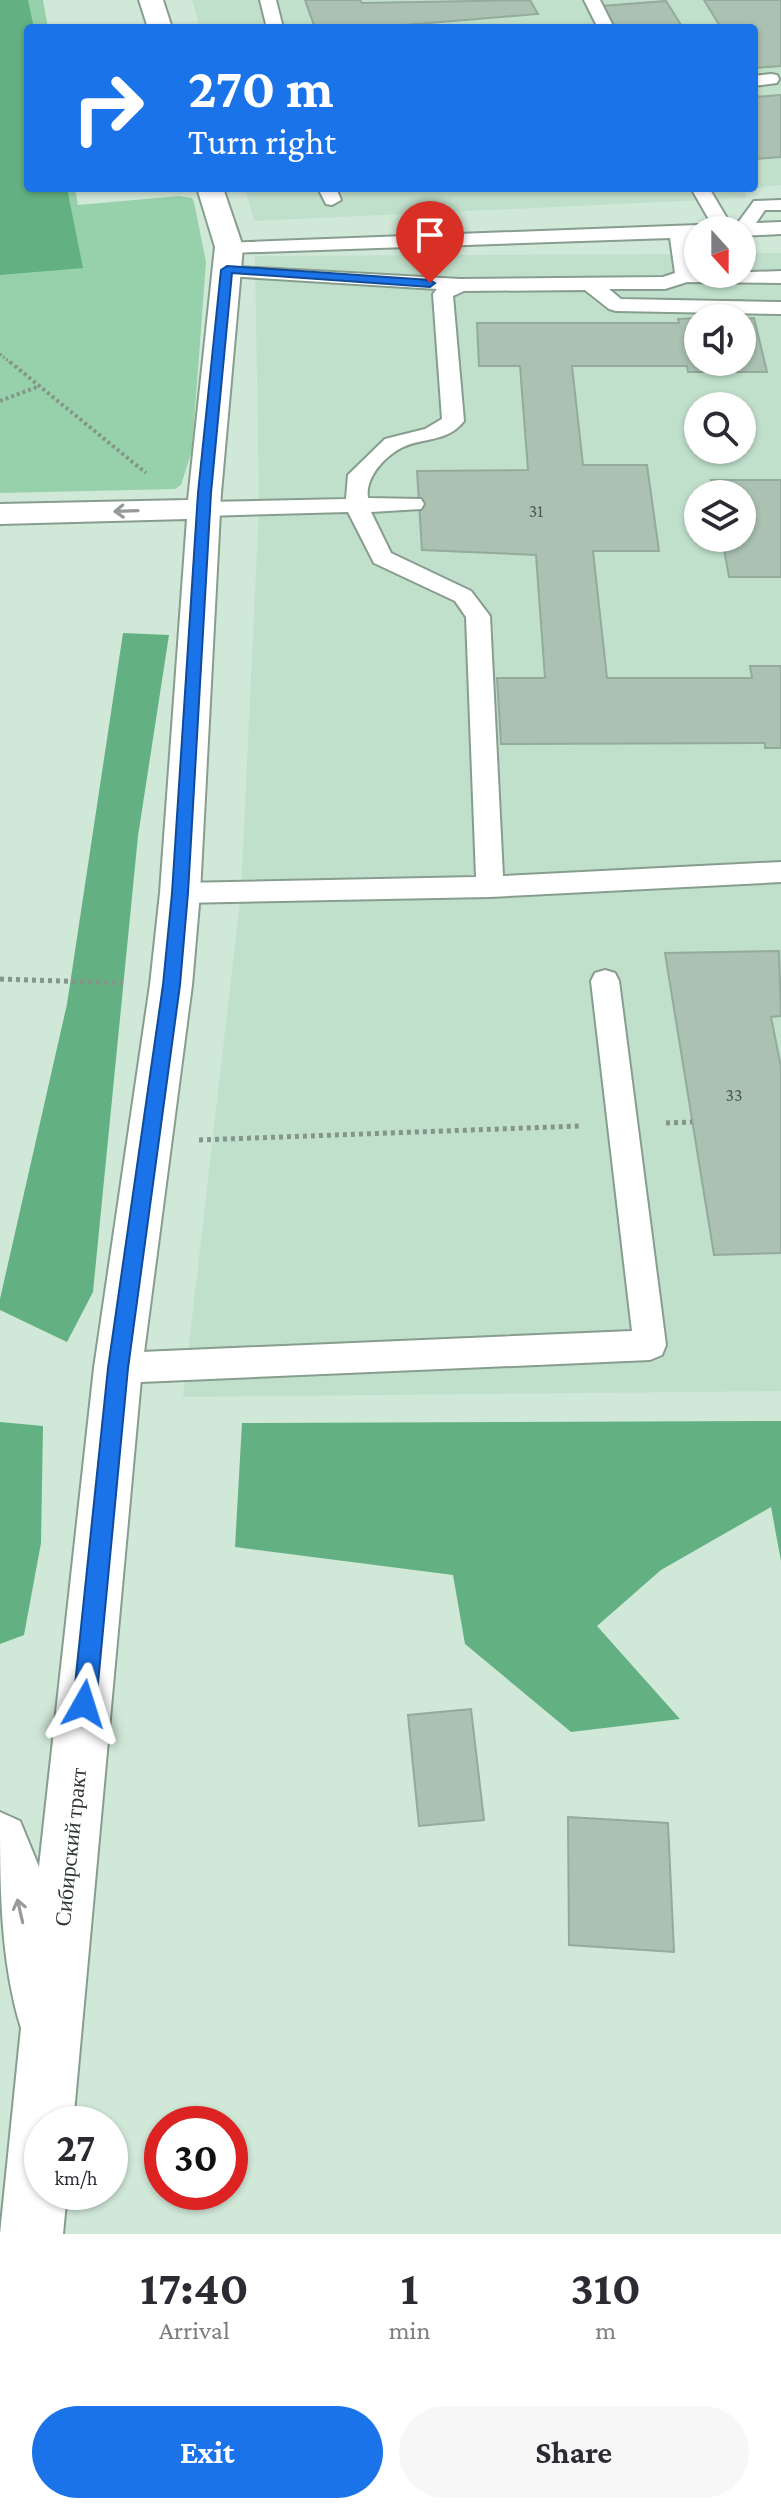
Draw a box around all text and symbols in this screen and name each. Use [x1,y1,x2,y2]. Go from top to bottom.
icon: right [56,56,160,160]
text: 270 m [188,57,334,119]
text: Turn right [188,122,336,162]
pin [396,201,464,283]
icon: arrive [408,213,452,257]
north arrow [684,216,756,288]
map controls [684,216,756,552]
button: sound [684,304,756,376]
button: search [684,392,756,464]
button: layers [684,480,756,552]
house number: 31 [529,501,543,521]
one-way arrow [113,503,140,518]
house number: 33 [726,1085,743,1105]
position arrow [42,1662,126,1746]
street label: Сибирский тракт [50,1766,91,1928]
one-way arrow [12,1898,27,1924]
speed limit sign: 30 [144,2106,248,2210]
text: 27 [57,2125,95,2170]
text: km/h [54,2167,98,2189]
text: 17:40 [140,2261,249,2314]
text: 1 [401,2261,419,2314]
text: 310 [570,2261,641,2314]
text: Arrival [159,2316,230,2345]
text: min [389,2316,430,2345]
text: m [595,2316,616,2345]
button: Exit [32,2406,383,2498]
button: Share [399,2406,749,2498]

